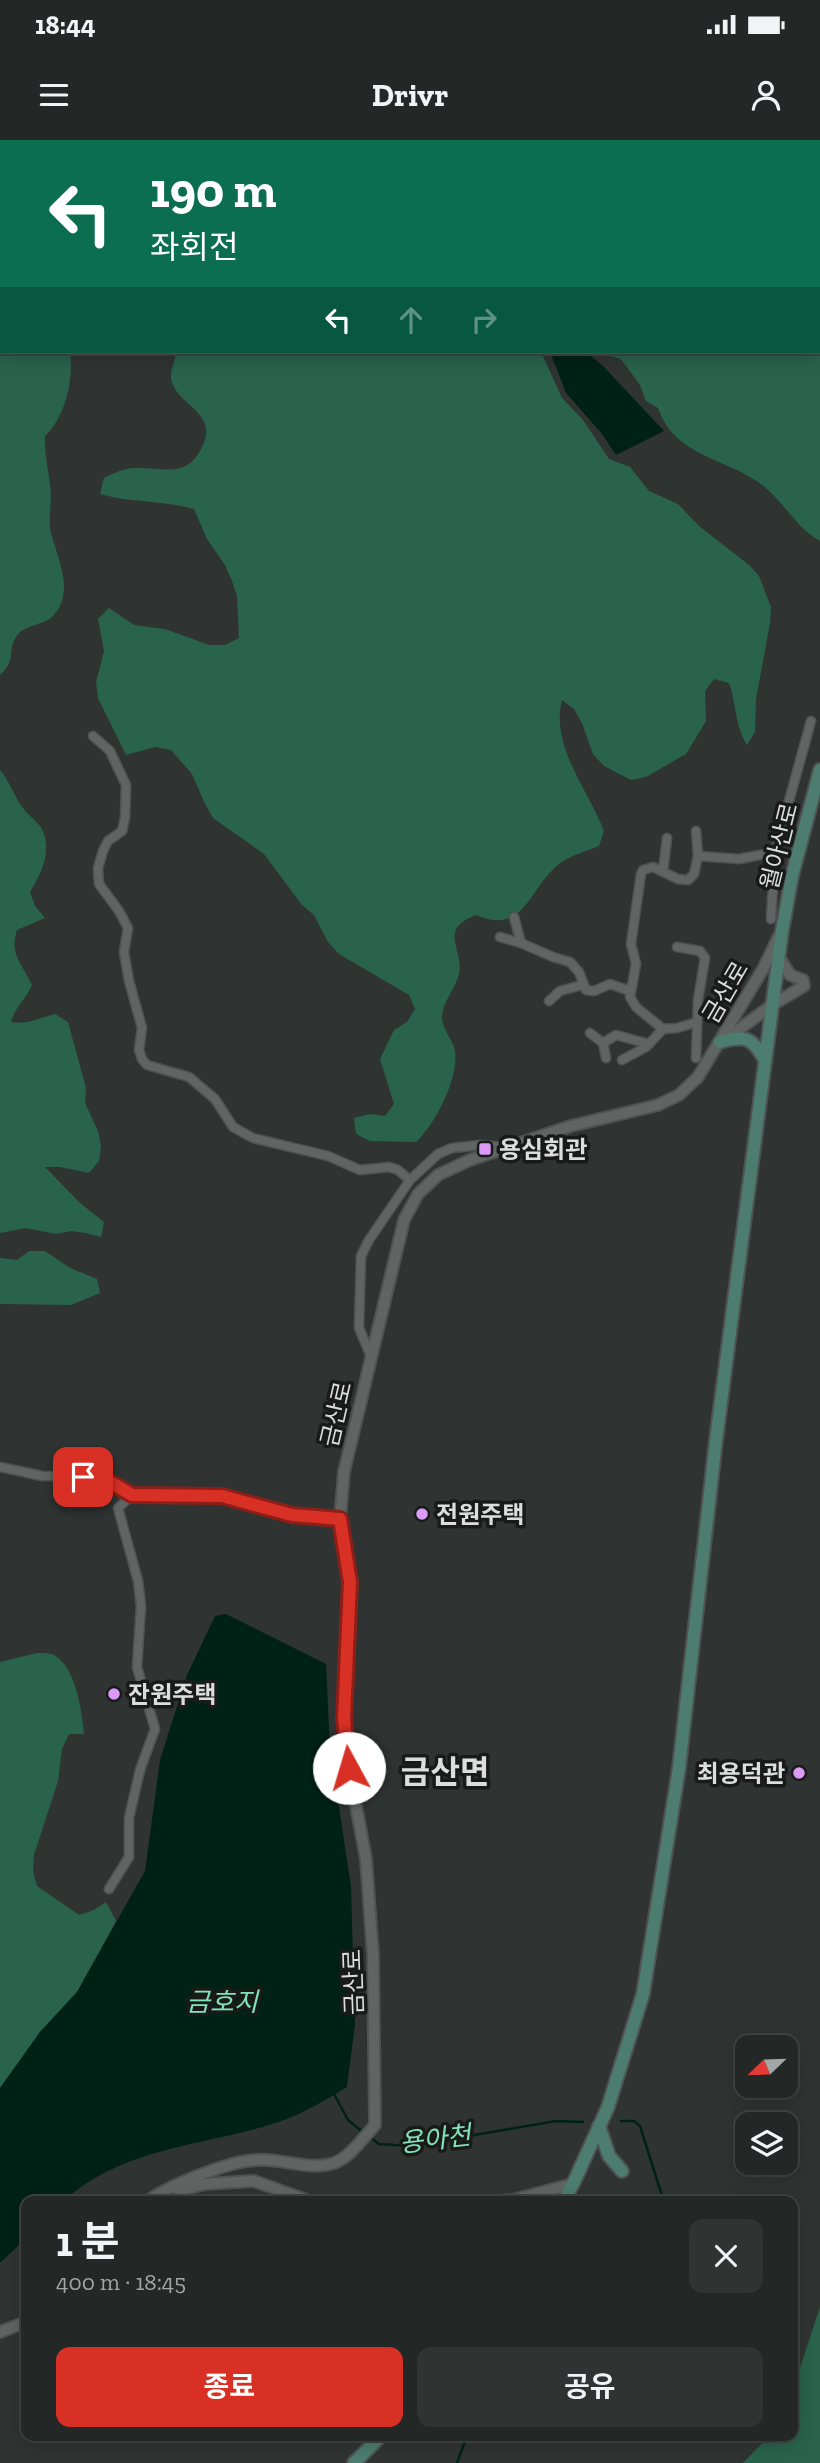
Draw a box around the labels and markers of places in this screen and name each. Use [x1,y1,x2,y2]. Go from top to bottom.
place label: 용심회관 [499,1135,587,1164]
marker: 용심회관 [477,1141,493,1157]
pin [53,1447,113,1507]
place label: 전원주택 [436,1500,524,1529]
marker: 전원주택 [414,1506,430,1522]
place label: 잔원주택 [128,1680,216,1709]
marker: 잔원주택 [106,1686,122,1702]
place label: 최용덕관 [697,1759,785,1788]
marker: 최용덕관 [791,1765,807,1781]

